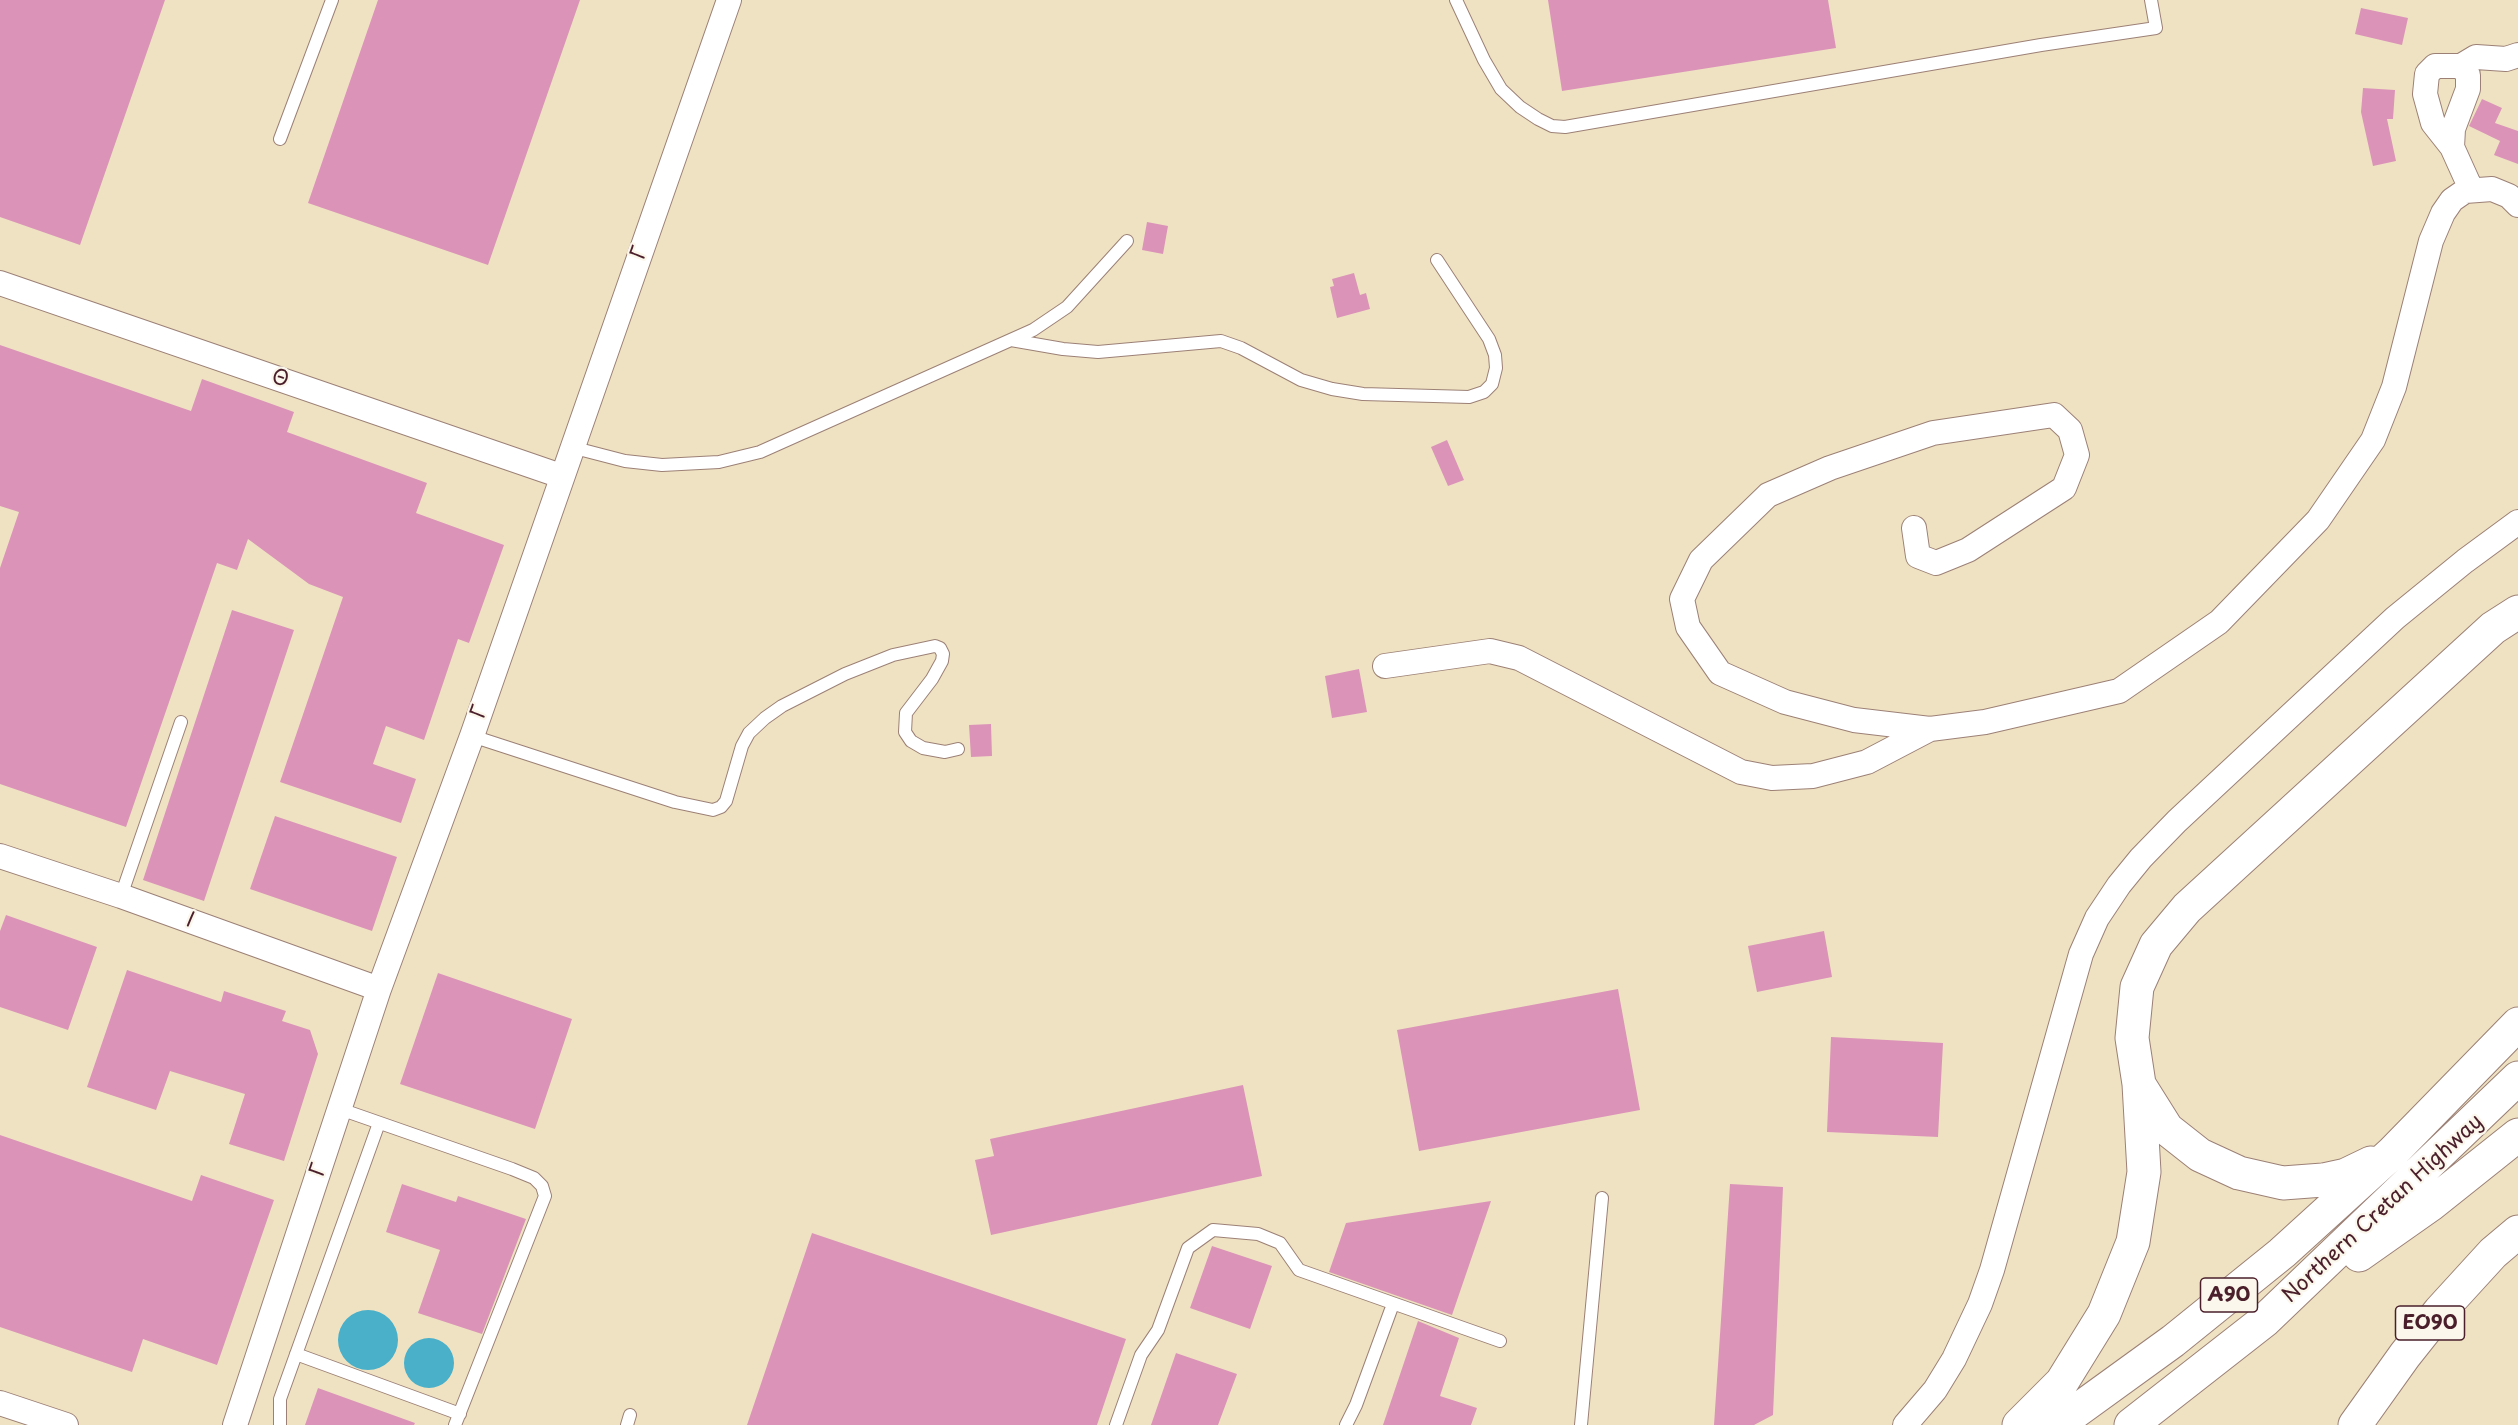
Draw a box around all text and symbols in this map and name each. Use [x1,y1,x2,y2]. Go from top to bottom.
street label: Γ [626,243,654,263]
street label: Θ [268,364,292,394]
street label: Γ [466,702,494,722]
street label: Ι [183,908,197,934]
street label: Northern Cretan Highway [2278,1110,2488,1308]
street label: Γ [305,1160,333,1180]
road number: Α90 [2200,1278,2258,1312]
road number: ΕΟ90 [2396,1306,2464,1340]

